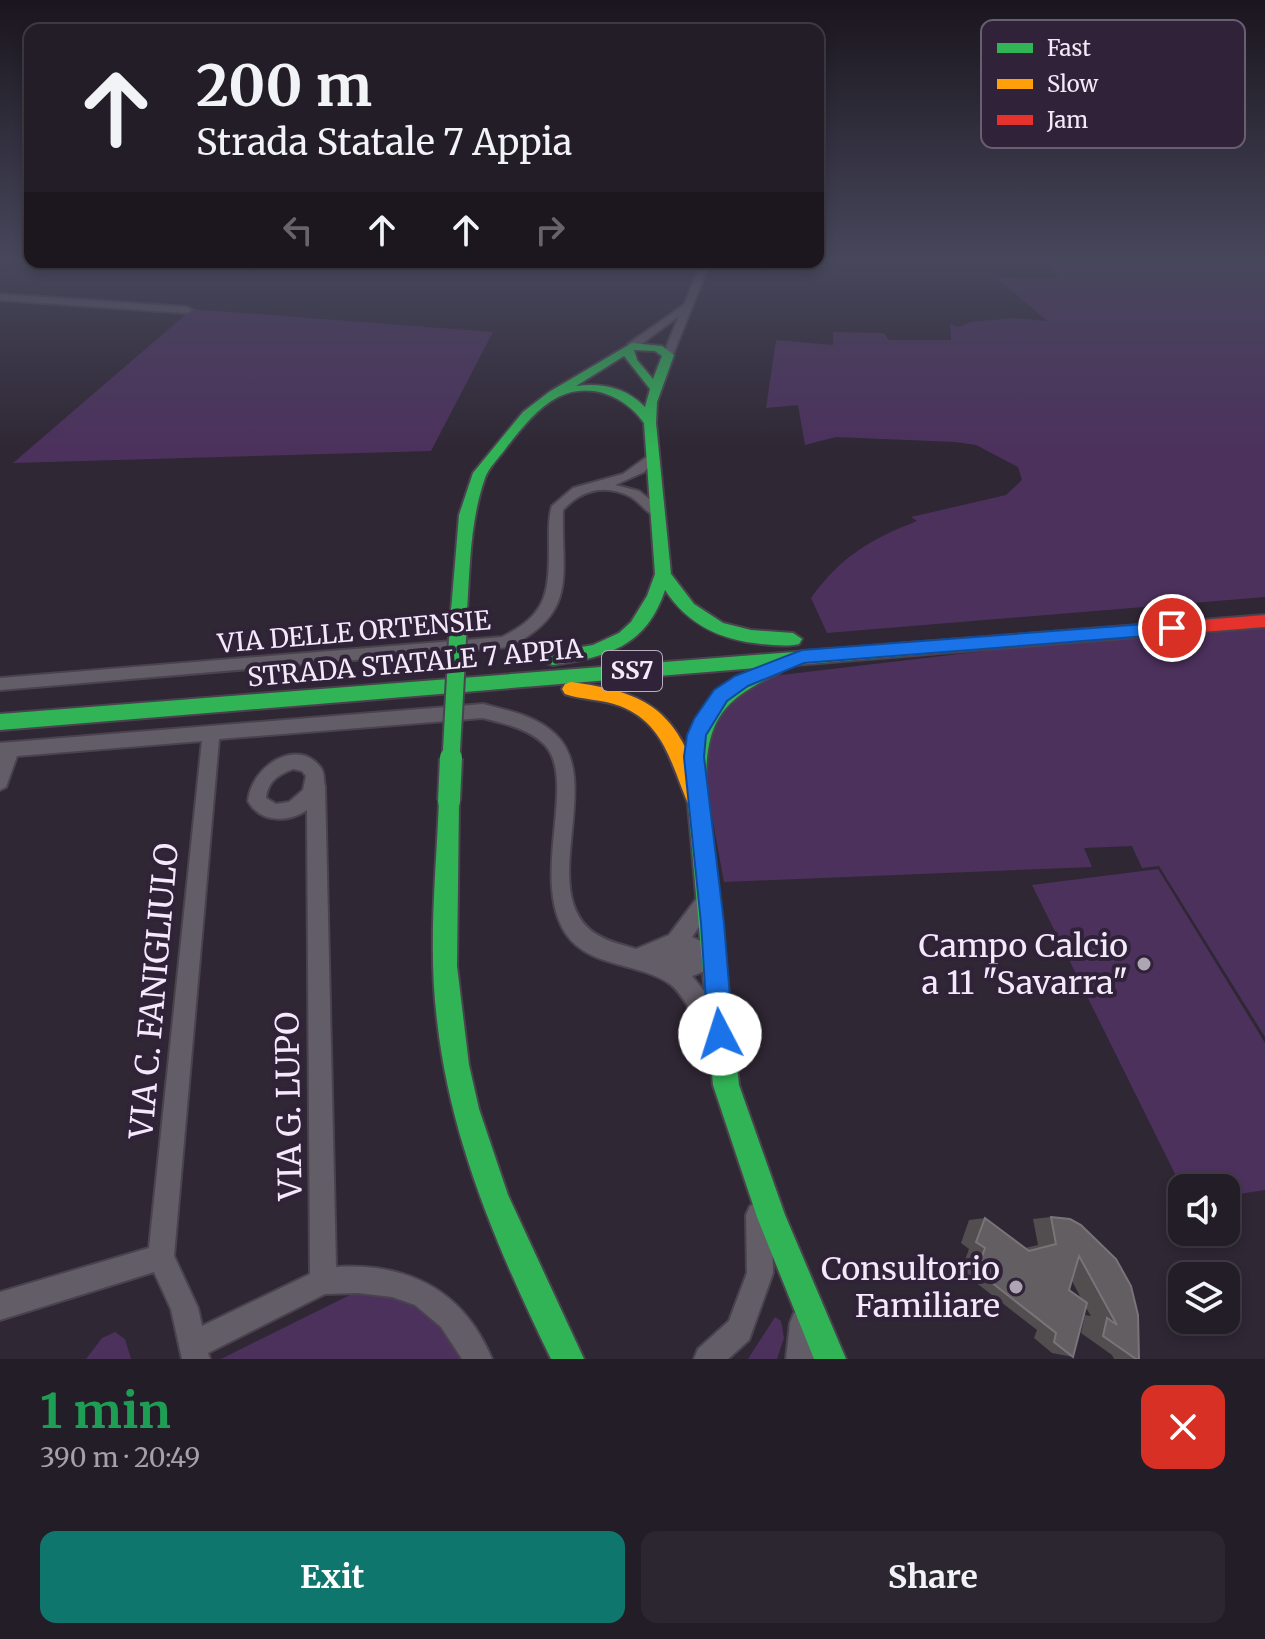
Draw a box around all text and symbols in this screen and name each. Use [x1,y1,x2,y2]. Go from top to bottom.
legend [981,20,1245,148]
text: Fast [1047,34,1091,62]
text: 200 m [196,51,372,121]
icon: ahead [64,56,168,160]
text: Slow [1047,70,1098,98]
text: Jam [1046,106,1088,134]
text: Strada Statale 7 Appia [196,120,572,165]
icon: left [276,208,320,252]
icon: ahead [360,208,404,252]
icon: ahead [444,208,488,252]
icon: right [528,208,572,252]
pin [1138,594,1206,662]
street label: VIA DELLE ORTENSIE [215,603,492,660]
icon: arrive [1150,606,1194,650]
street label: STRADA STATALE 7 APPIA [246,631,584,694]
road number: SS7 [602,651,662,691]
street label: VIA C. FANIGLIULO [121,841,187,1142]
place label: Campo Calcio a 11 "Savarra" [919,926,1128,1003]
marker: Campo Calcio a 11 "Savarra" [1135,955,1153,973]
position arrow [678,992,762,1076]
street label: VIA G. LUPO [267,1011,311,1202]
map controls [1168,1174,1240,1334]
button: sound [1168,1174,1240,1246]
place label: Consultorio Familiare [821,1249,1000,1326]
button: layers [1168,1262,1240,1334]
marker: Consultorio Familiare [1007,1278,1025,1296]
text: 1 min [40,1381,171,1441]
button: close [1141,1385,1225,1469]
text: 390 m · 20:49 [40,1441,200,1474]
button: Exit [40,1531,625,1623]
button: Share [641,1531,1225,1623]

